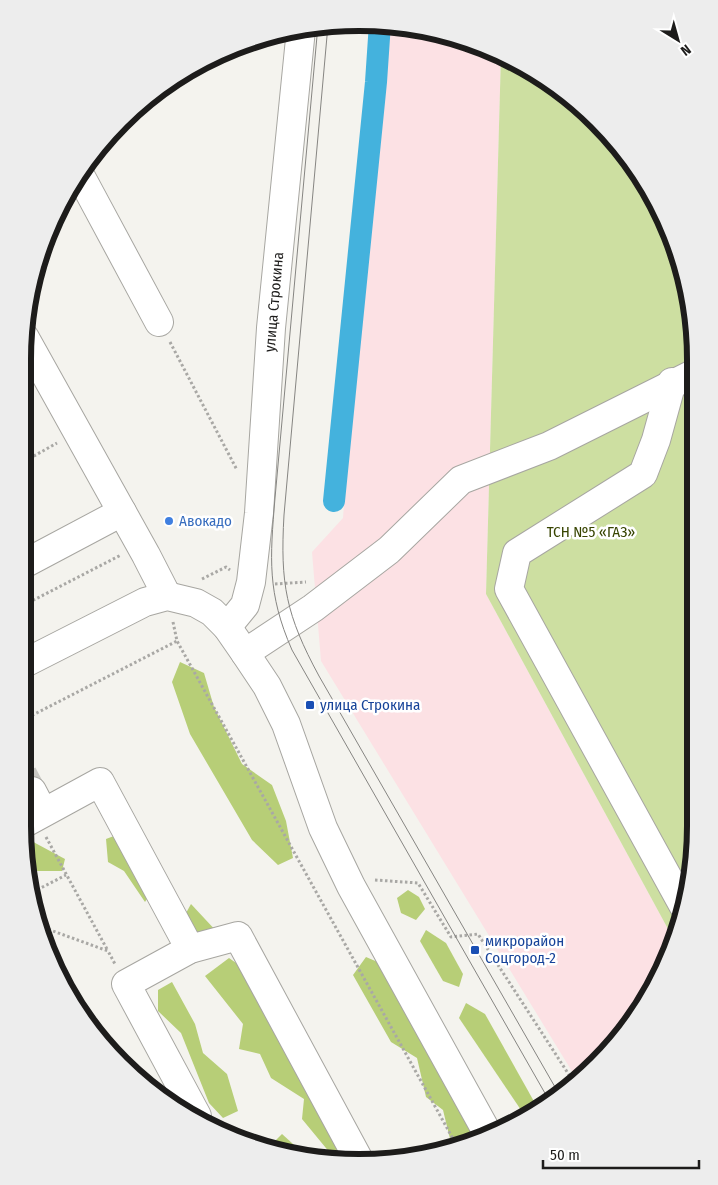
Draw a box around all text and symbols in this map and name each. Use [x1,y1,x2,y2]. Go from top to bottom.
north arrow [653,15,703,65]
text: N [677,41,694,59]
street label: улица Строкина [261,251,287,353]
place label: Авокадо [179,512,232,530]
marker: Авокадо [163,515,175,527]
park label: ТСН №5 «ГАЗ» [547,523,635,541]
place label: улица Строкина [320,696,420,714]
marker: улица Строкина [304,699,316,711]
place label: микрорайон Соцгород-2 [485,932,564,967]
marker: микрорайон Соцгород-2 [469,944,481,956]
scale bar [543,1138,699,1170]
text: 50 m [550,1146,580,1164]

